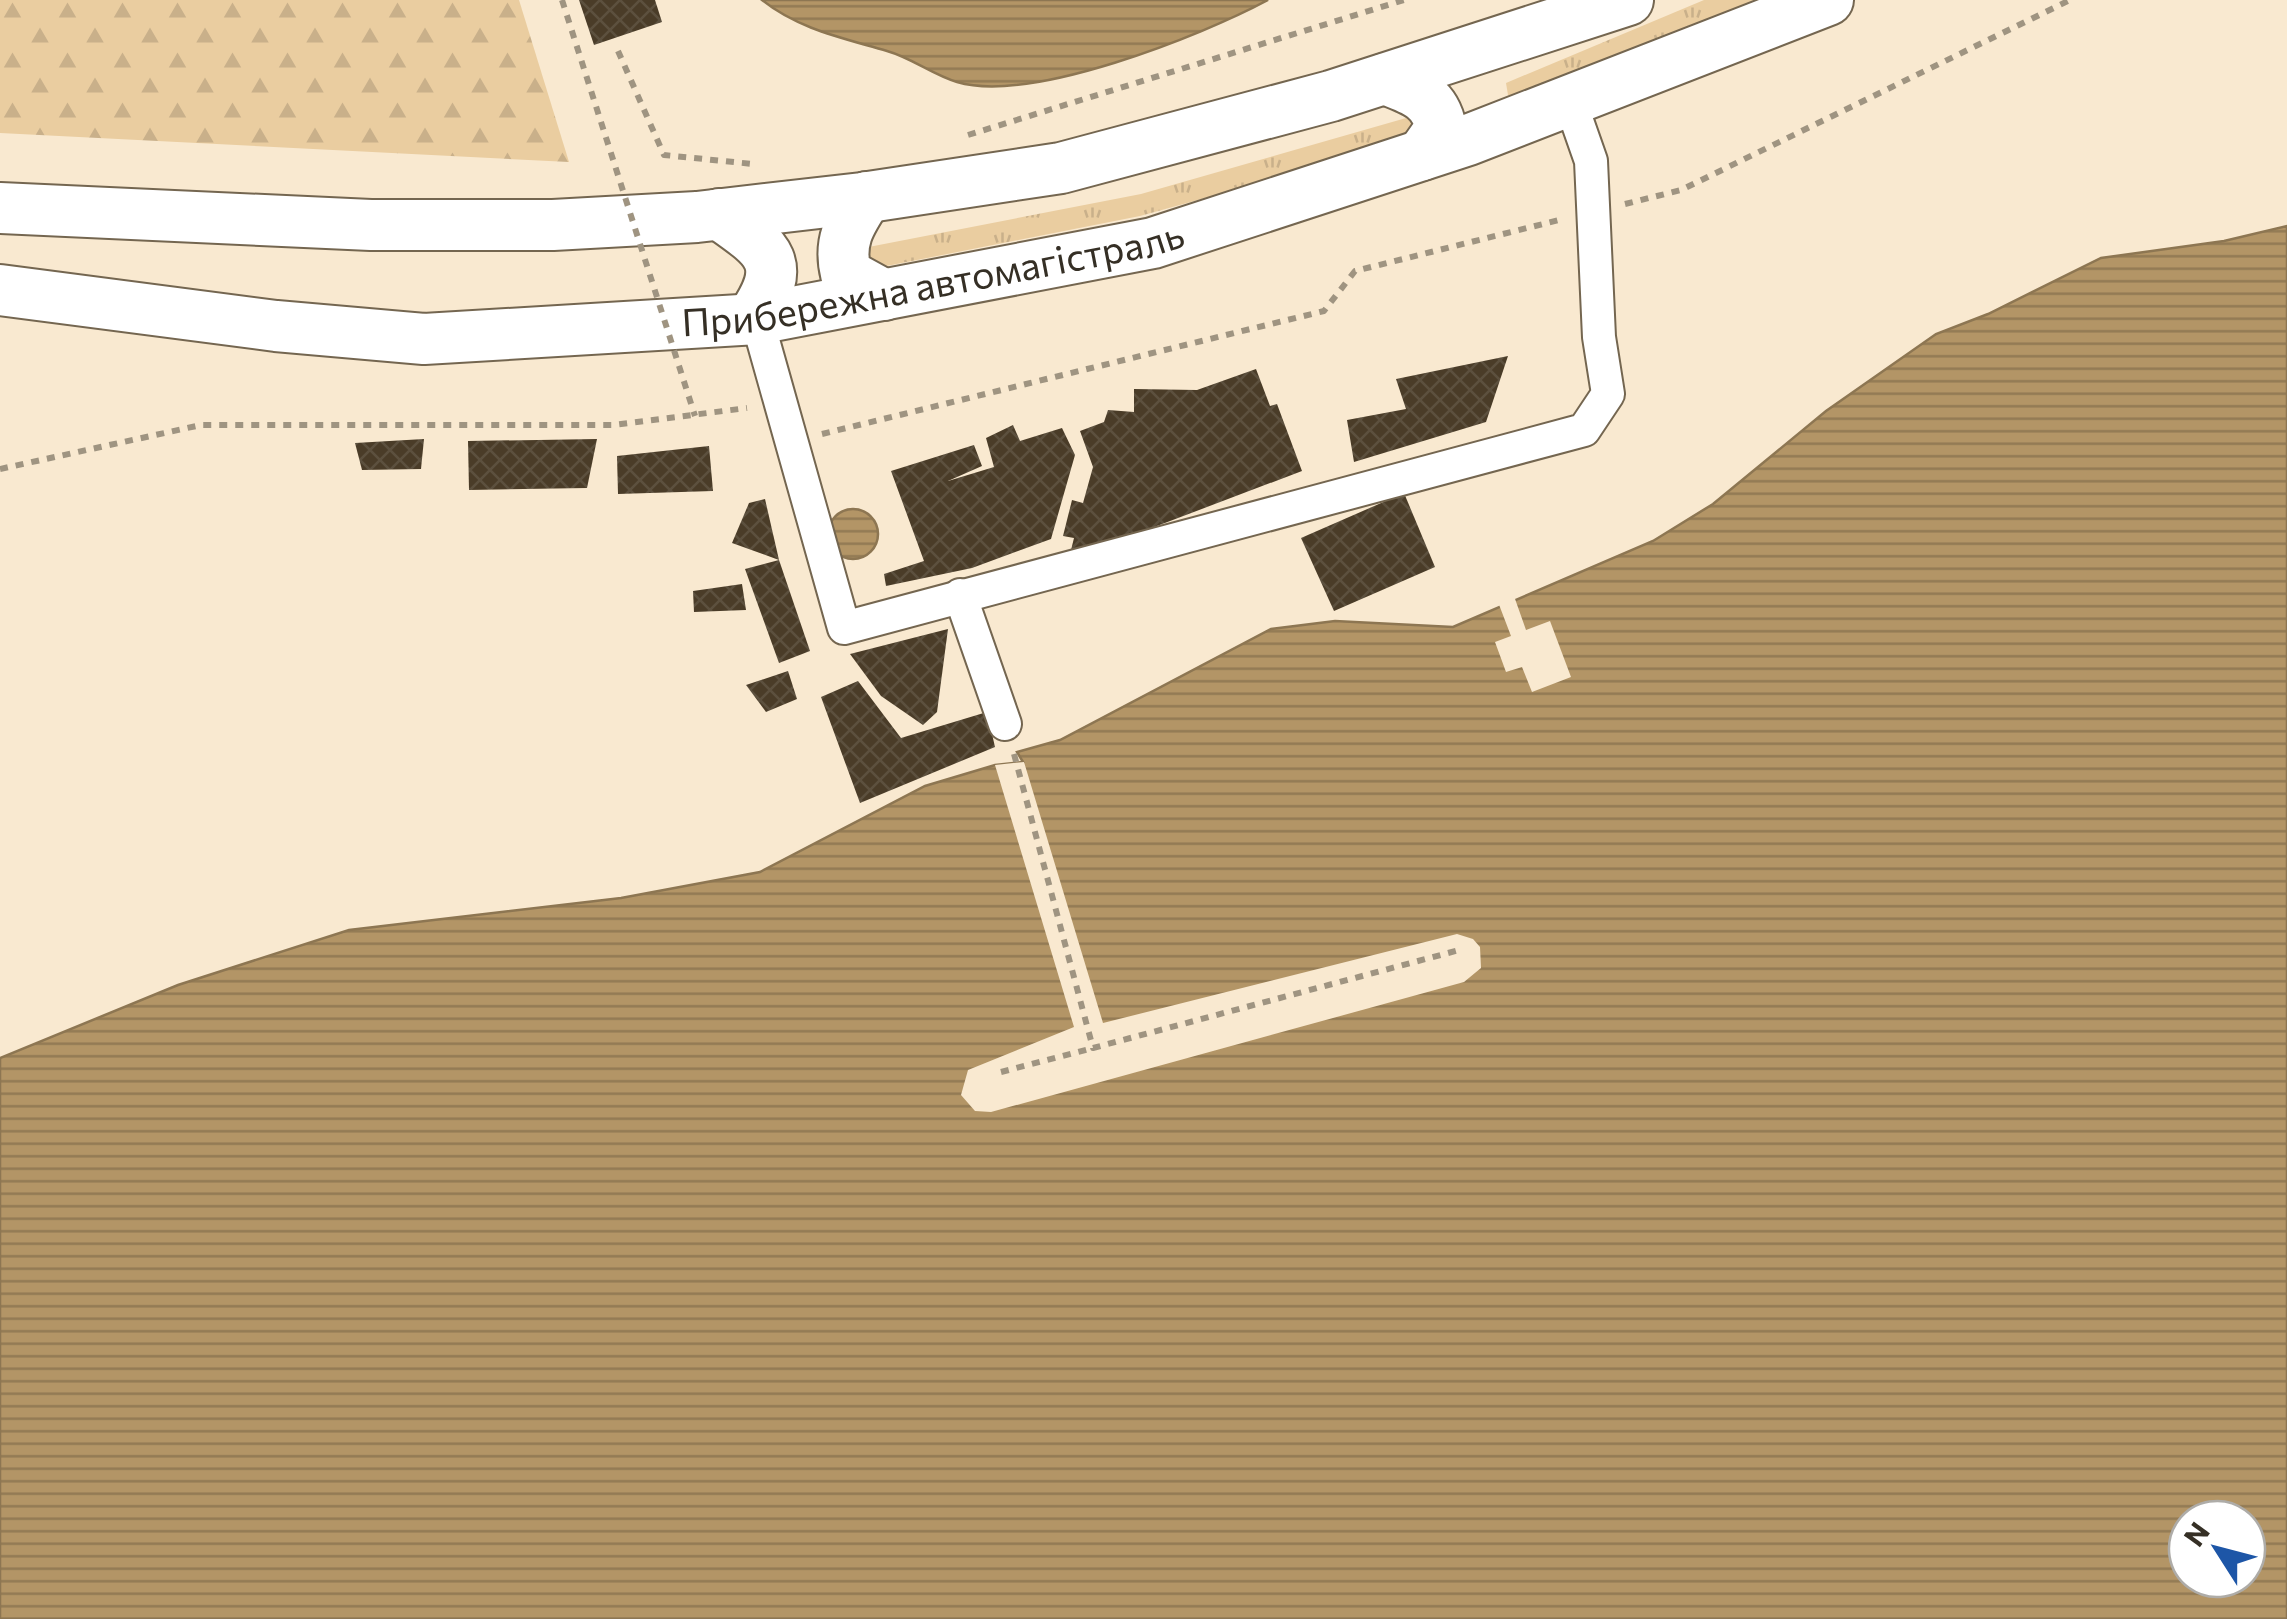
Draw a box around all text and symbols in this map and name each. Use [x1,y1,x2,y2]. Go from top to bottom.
street label: Прибережна автомагістраль [680,209,1189,344]
north arrow [2167,1499,2267,1599]
text: N [2176,1515,2216,1552]

